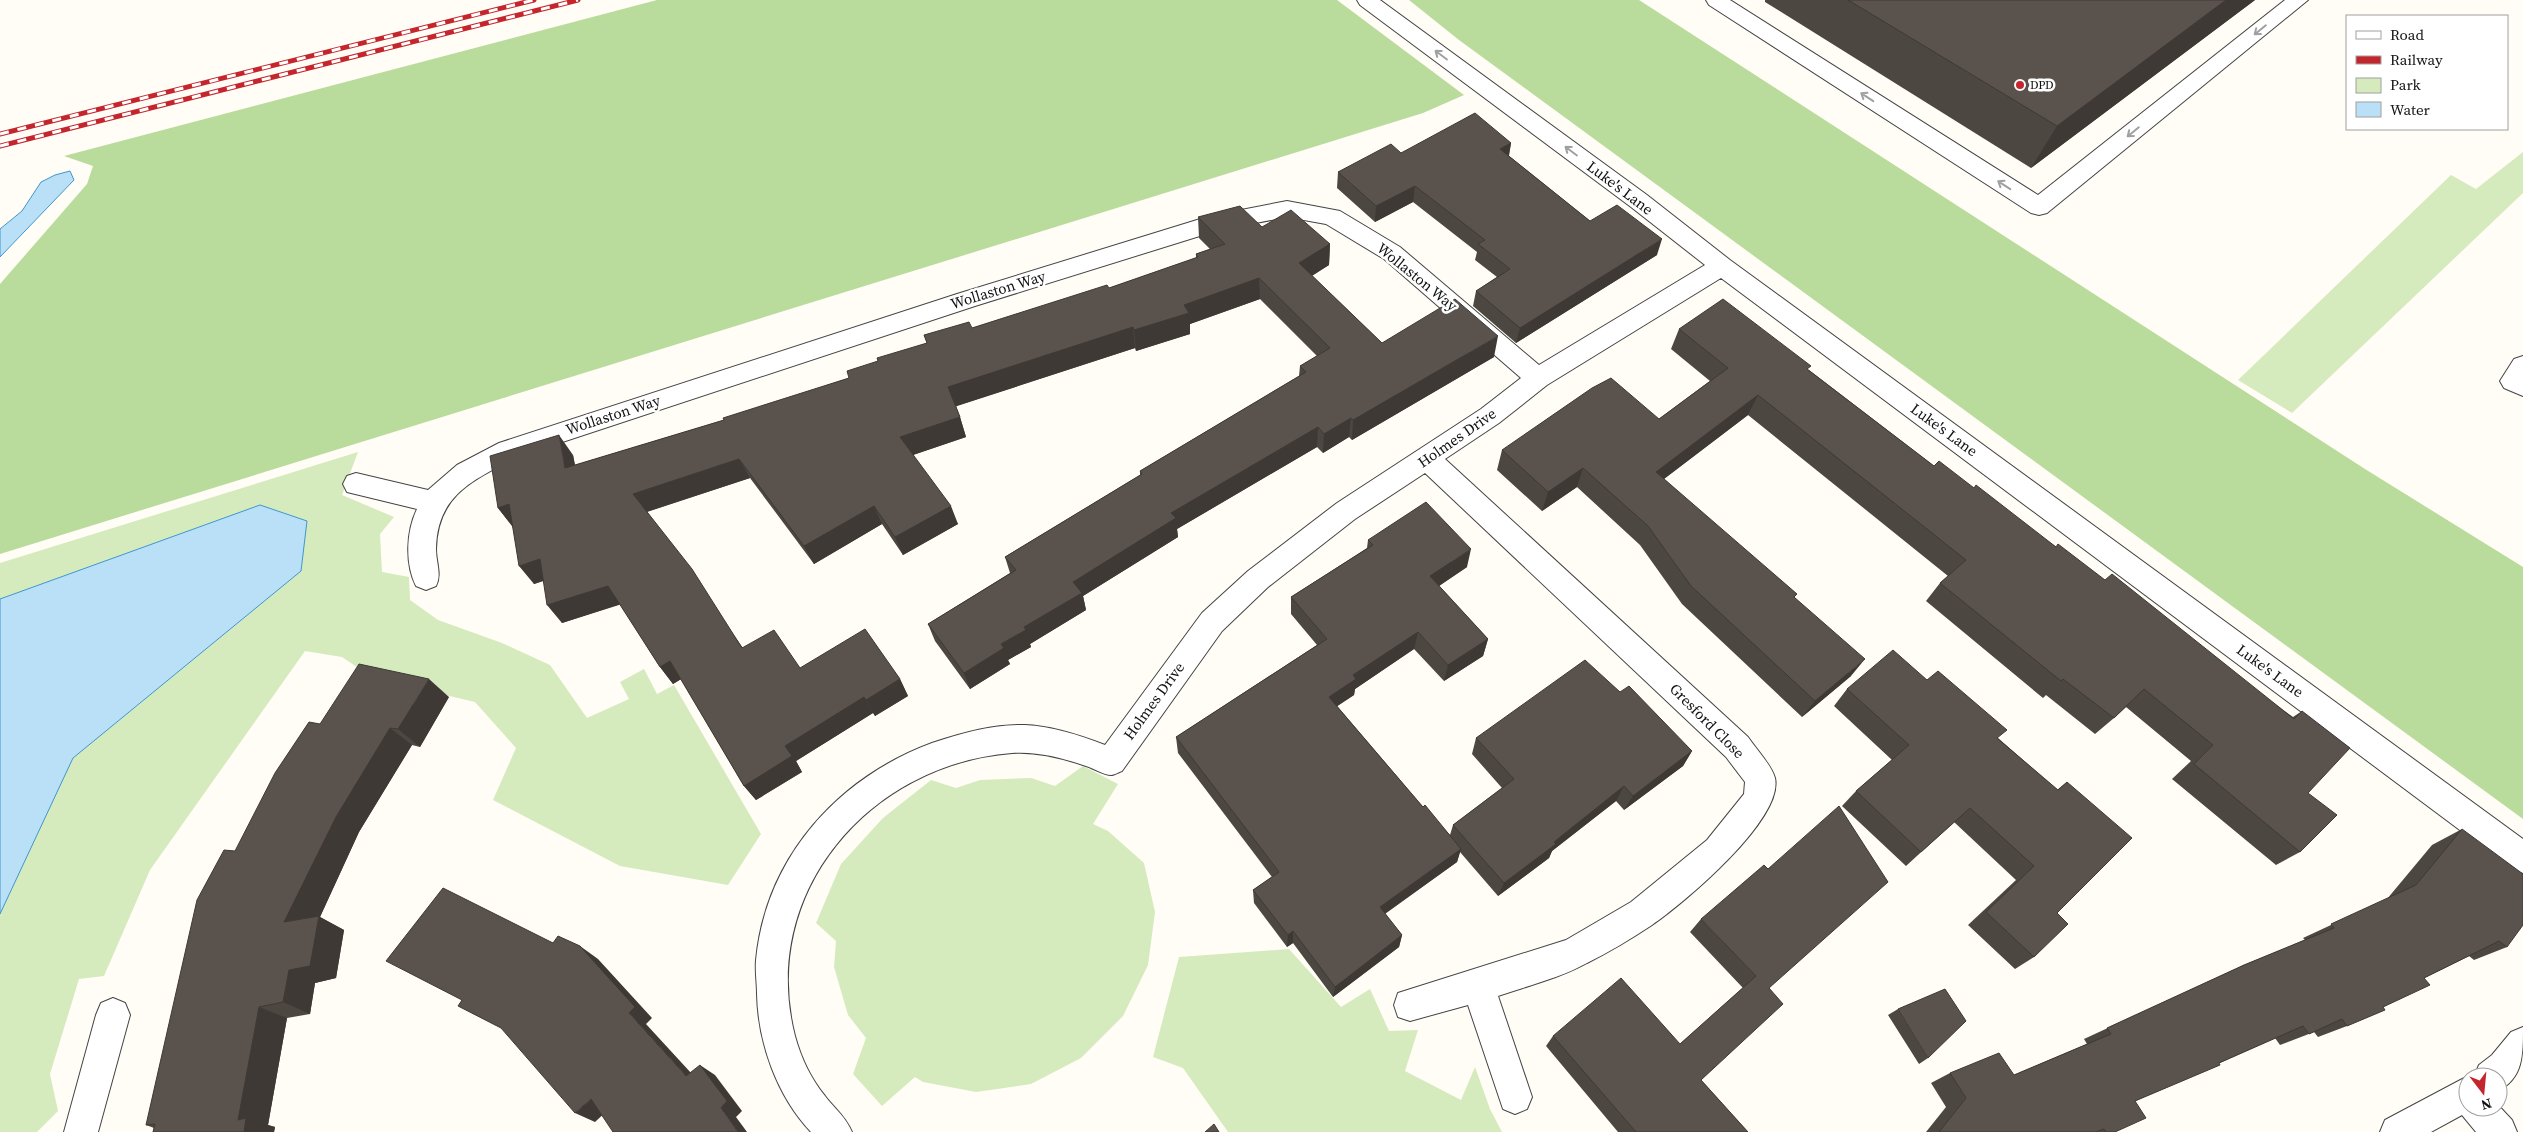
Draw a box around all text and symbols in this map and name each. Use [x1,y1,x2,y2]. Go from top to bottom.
legend [2346,15,2508,130]
text: Road [2390,24,2424,45]
one-way arrow [2254,25,2267,36]
one-way arrow [1435,49,1448,60]
text: Railway [2390,49,2443,70]
text: Park [2390,74,2422,95]
place label: DPD [2030,77,2054,93]
marker: DPD [2014,79,2026,91]
one-way arrow [1860,92,1874,102]
text: Water [2390,99,2431,120]
one-way arrow [2126,127,2140,137]
one-way arrow [1565,146,1578,157]
street label: Luke's Lane [1583,156,1658,220]
one-way arrow [1997,180,2011,190]
street label: Wollaston Way [1373,238,1462,316]
street label: Wollaston Way [948,265,1048,314]
street label: Wollaston Way [563,389,663,440]
street label: Luke's Lane [1907,398,1982,461]
street label: Holmes Drive [1413,403,1500,472]
street label: Luke's Lane [2233,639,2308,702]
street label: Holmes Drive [1118,657,1189,744]
street label: Gresford Close [1665,678,1750,763]
north arrow [2458,1067,2508,1117]
text: N [2479,1093,2494,1116]

